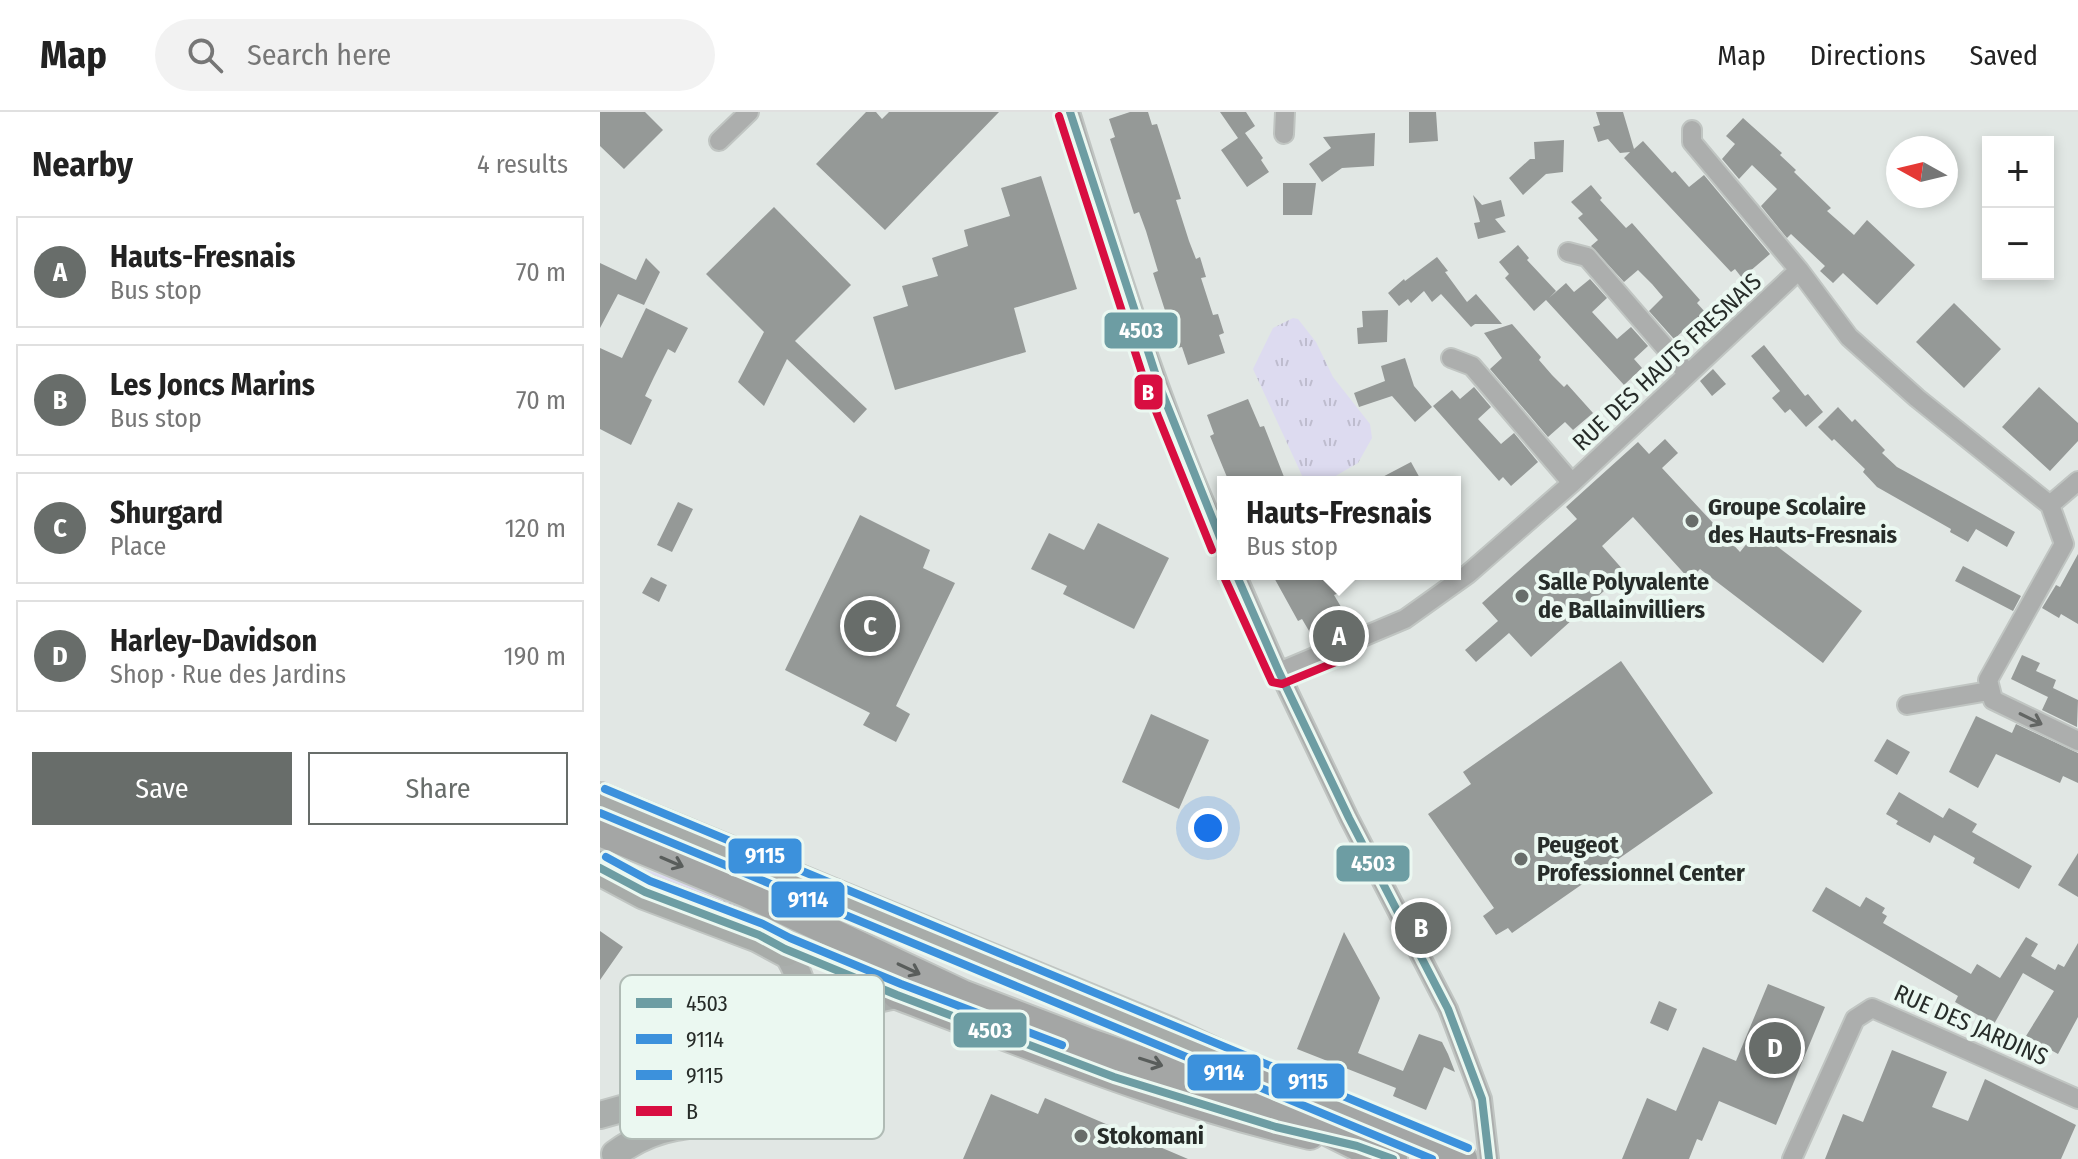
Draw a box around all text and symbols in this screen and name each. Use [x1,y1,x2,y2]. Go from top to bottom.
search box [155,19,715,91]
text: Map [40,32,107,78]
icon: search [183,33,227,77]
text: Search here [247,37,391,73]
text: Map [1717,39,1766,72]
text: Directions [1810,39,1926,72]
text: Saved [1970,39,2038,72]
north arrow [1886,136,1958,208]
map controls [1982,136,2054,280]
button: + [1982,136,2054,208]
text: Nearby [32,144,133,185]
text: 4 results [477,149,568,180]
button: − [1982,208,2054,280]
text: Hauts-Fresnais [110,239,295,275]
text: A [53,257,67,288]
text: 70 m [516,257,566,288]
street label: RUE DES HAUTS FRESNAIS [1567,267,1767,457]
text: Bus stop [110,275,202,306]
line badge: 4503 [1103,311,1179,350]
text: 4503 [1119,317,1163,344]
text: Les Joncs Marins [110,367,315,403]
line badge: B [1133,373,1164,411]
text: B [1142,379,1154,406]
text: B [53,385,67,416]
text: 70 m [516,385,566,416]
text: Bus stop [110,403,202,434]
popup [1217,476,1461,580]
place label: Groupe Scolaire des Hauts-Fresnais [1708,493,1898,549]
text: Shurgard [110,495,223,531]
text: Hauts-Fresnais [1246,495,1432,531]
marker: Groupe Scolaire des Hauts-Fresnais [1683,512,1701,530]
text: C [53,513,67,544]
text: 120 m [505,513,566,544]
text: Place [110,531,166,562]
text: Bus stop [1246,531,1338,562]
place label: Salle Polyvalente de Ballainvilliers [1538,568,1709,624]
marker: Salle Polyvalente de Ballainvilliers [1513,587,1531,605]
pin: C [844,596,896,656]
pin: A [1313,606,1365,666]
text: Harley-Davidson [110,623,317,659]
text: D [52,641,68,672]
text: 190 m [504,641,566,672]
text: Shop · Rue des Jardins [110,659,346,690]
one-way arrow [2019,712,2043,727]
button: Save [32,752,292,825]
button: Share [308,752,568,825]
your location [1188,808,1228,848]
place label: Peugeot Professionnel Center [1537,831,1745,887]
line badge: 9115 [727,837,803,875]
text: 9115 [745,842,785,869]
line badge: 4503 [1335,844,1411,883]
text: 4503 [1351,850,1395,877]
marker: Peugeot Professionnel Center [1512,850,1530,868]
one-way arrow [659,855,684,870]
line badge: 9114 [770,880,846,919]
text: 9114 [788,886,828,913]
pin: B [1395,898,1447,958]
one-way arrow [896,962,920,977]
legend [620,975,884,1139]
street label: RUE DES JARDINS [1890,979,2052,1071]
text: 4503 [686,990,728,1017]
line badge: 4503 [952,1011,1028,1049]
text: 4503 [968,1017,1012,1044]
pin: D [1749,1018,1801,1078]
text: 9114 [686,1026,724,1053]
line badge: 9114 [1186,1053,1262,1092]
one-way arrow [1138,1056,1163,1071]
text: 9114 [1204,1059,1244,1086]
text: 9115 [686,1062,723,1089]
line badge: 9115 [1270,1062,1346,1100]
text: 9115 [1288,1068,1328,1095]
text: B [686,1098,698,1125]
place label: Stokomani [1097,1122,1204,1150]
marker: Stokomani [1072,1127,1090,1145]

